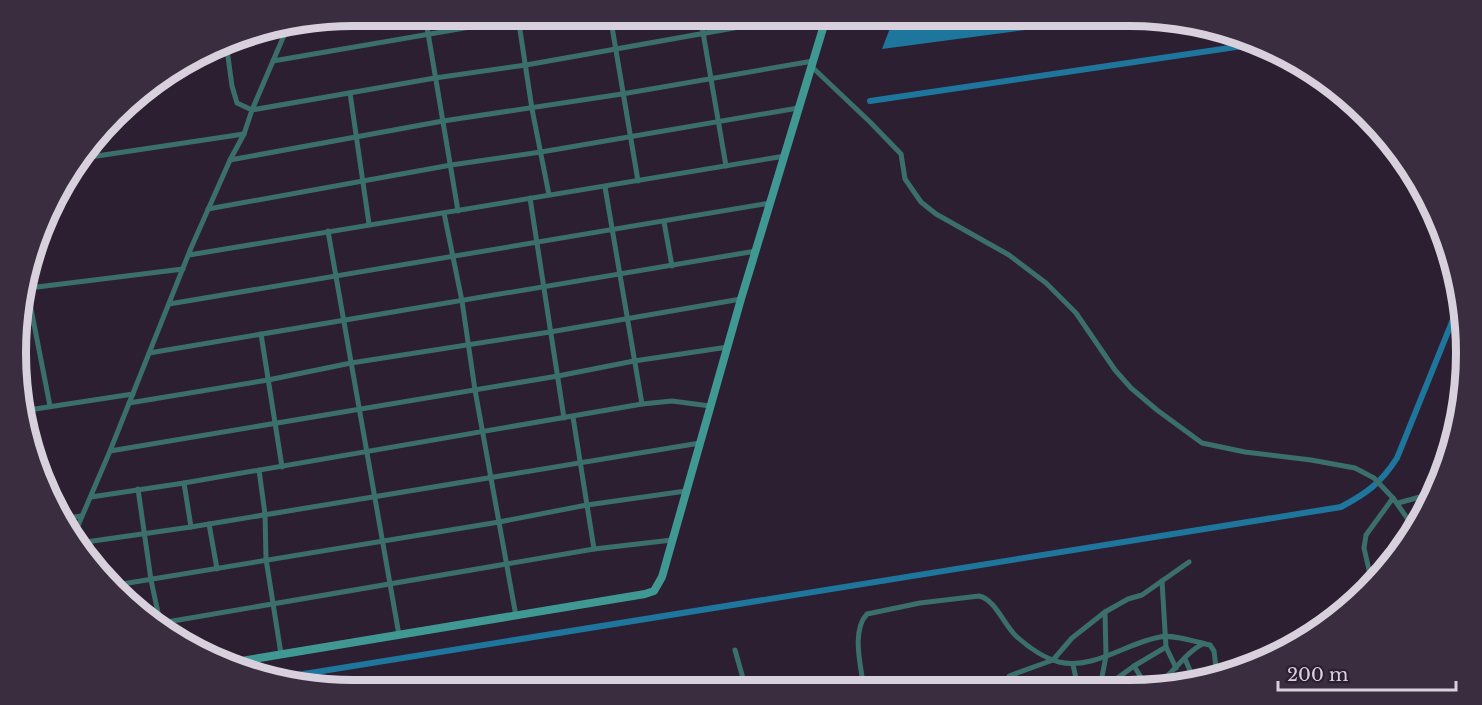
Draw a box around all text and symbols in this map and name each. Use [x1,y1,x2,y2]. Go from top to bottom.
scale bar [1278,654,1456,692]
text: 200 m [1287,664,1348,686]

